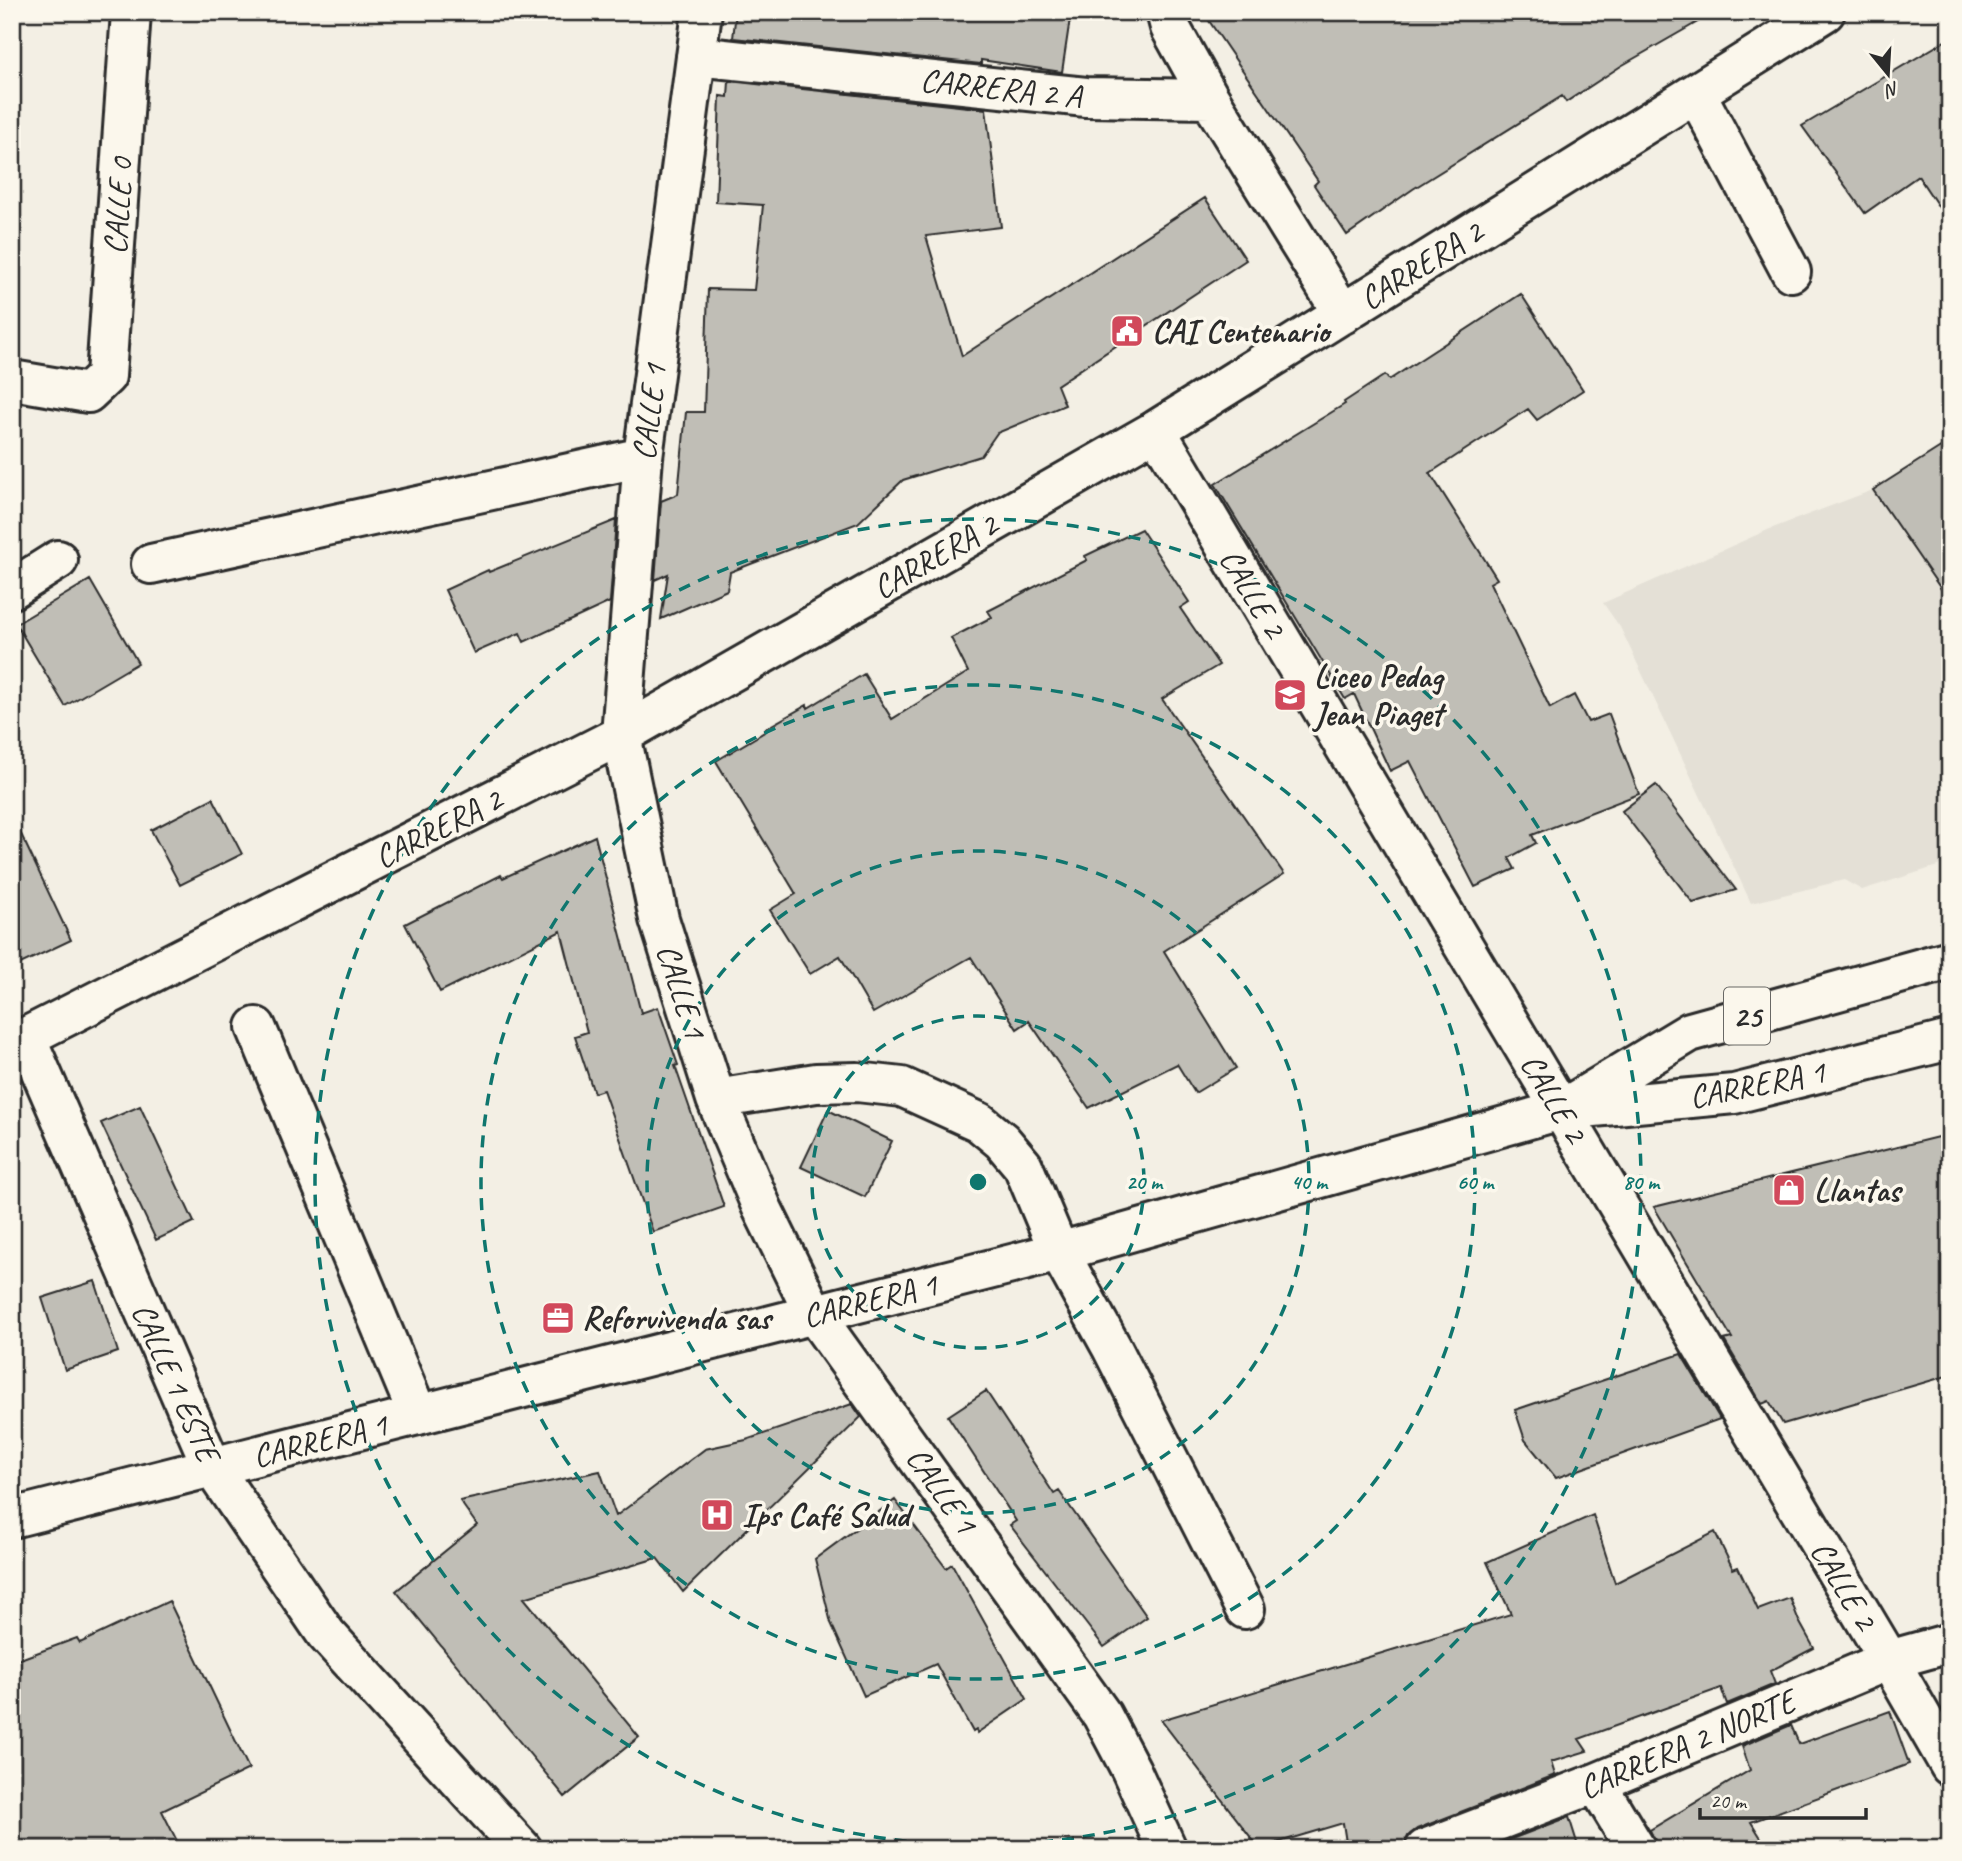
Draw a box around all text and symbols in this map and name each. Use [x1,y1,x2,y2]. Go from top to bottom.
north arrow [1854,38,1924,108]
street label: CARRERA 2 A [918,59,1085,117]
text: N [1881,76,1902,103]
street label: CALLE 0 [94,154,142,256]
street label: CARRERA 2 [1352,209,1493,319]
place label: CAI Centenario [1152,310,1332,352]
public building icon: CAI Centenario [1108,312,1146,350]
street label: CALLE 1 [622,359,676,462]
street label: CARRERA 2 [865,502,1008,608]
street label: CALLE 2 [1210,541,1297,648]
place label: Liceo Pedag Jean Piaget [1312,655,1448,735]
school or university icon: Liceo Pedag Jean Piaget [1271,676,1309,714]
street label: CARRERA 2 [367,777,511,878]
street label: CALLE 1 [647,939,718,1045]
road number: 25 [1724,987,1770,1044]
street label: CALLE 2 [1511,1046,1598,1153]
street label: CARRERA 1 [1686,1050,1830,1118]
text: 20 m [1126,1169,1164,1195]
text: 40 m [1291,1169,1329,1195]
text: 60 m [1457,1169,1495,1195]
text: 80 m [1623,1169,1661,1195]
place label: Llantas [1814,1169,1904,1211]
centre of rings [966,1170,990,1194]
shop icon: Llantas [1770,1171,1808,1209]
street label: CARRERA 1 [798,1263,944,1337]
street label: CALLE 1 ESTE [122,1296,231,1471]
place label: Reforvivenda sas [582,1297,774,1339]
office icon: Reforvivenda sas [539,1299,577,1337]
street label: CARRERA 1 [248,1403,394,1477]
street label: CALLE 1 [897,1438,988,1543]
place label: Ips Café Salud [742,1494,915,1536]
hospital icon: Ips Café Salud [698,1496,736,1534]
street label: CALLE 2 [1801,1533,1888,1640]
street label: CARRERA 2 NORTE [1573,1678,1805,1808]
scale bar [1700,1777,1866,1821]
text: 20 m [1710,1788,1748,1814]

